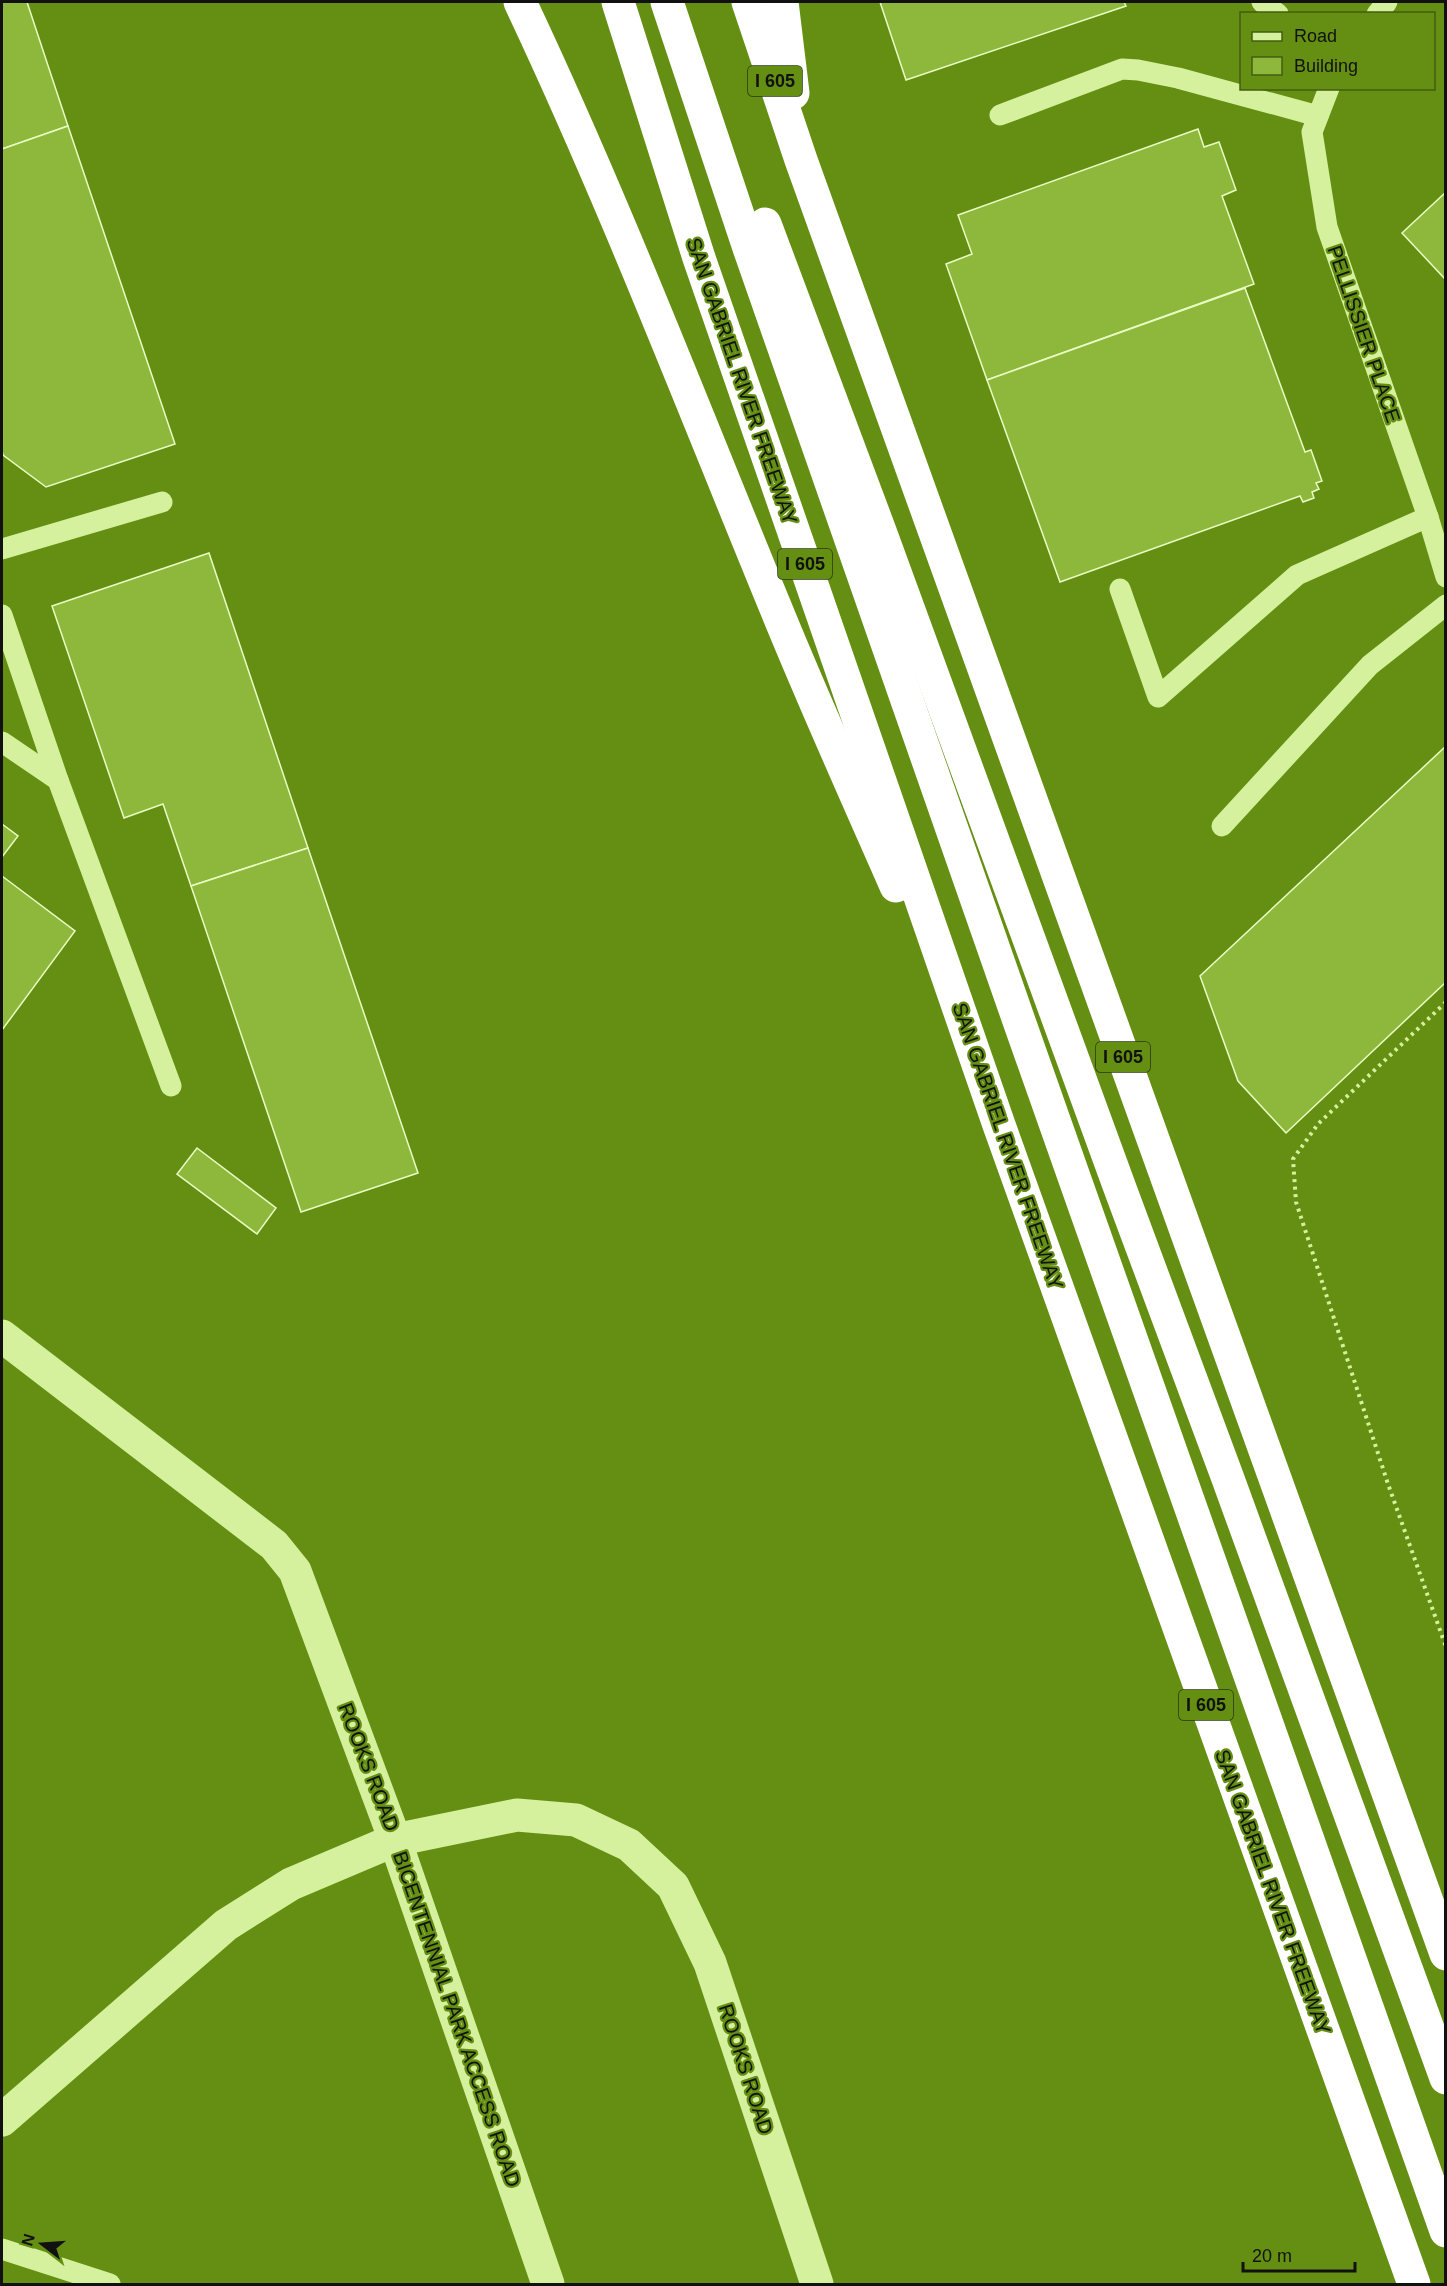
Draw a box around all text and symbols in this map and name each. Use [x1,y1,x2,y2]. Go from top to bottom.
legend [1240,12,1435,90]
text: Road [1294,26,1337,46]
text: Building [1294,56,1358,76]
road number: I 605 [748,66,802,96]
street label: SAN GABRIEL RIVER FREEWAY [683,235,801,527]
street label: PELLISSIER PLACE [1323,243,1405,425]
road number: I 605 [778,549,832,579]
street label: SAN GABRIEL RIVER FREEWAY [949,1000,1067,1292]
road number: I 605 [1096,1042,1150,1072]
road number: I 605 [1179,1690,1233,1720]
street label: ROOKS ROAD [334,1700,404,1834]
street label: SAN GABRIEL RIVER FREEWAY [1211,1747,1335,2037]
street label: BICENTENNIAL PARK ACCESS ROAD [389,1848,525,2190]
street label: ROOKS ROAD [715,2001,777,2137]
north arrow [12,2214,72,2274]
text: N [18,2232,38,2248]
scale bar [1243,2235,1356,2273]
text: 20 m [1252,2246,1292,2266]

